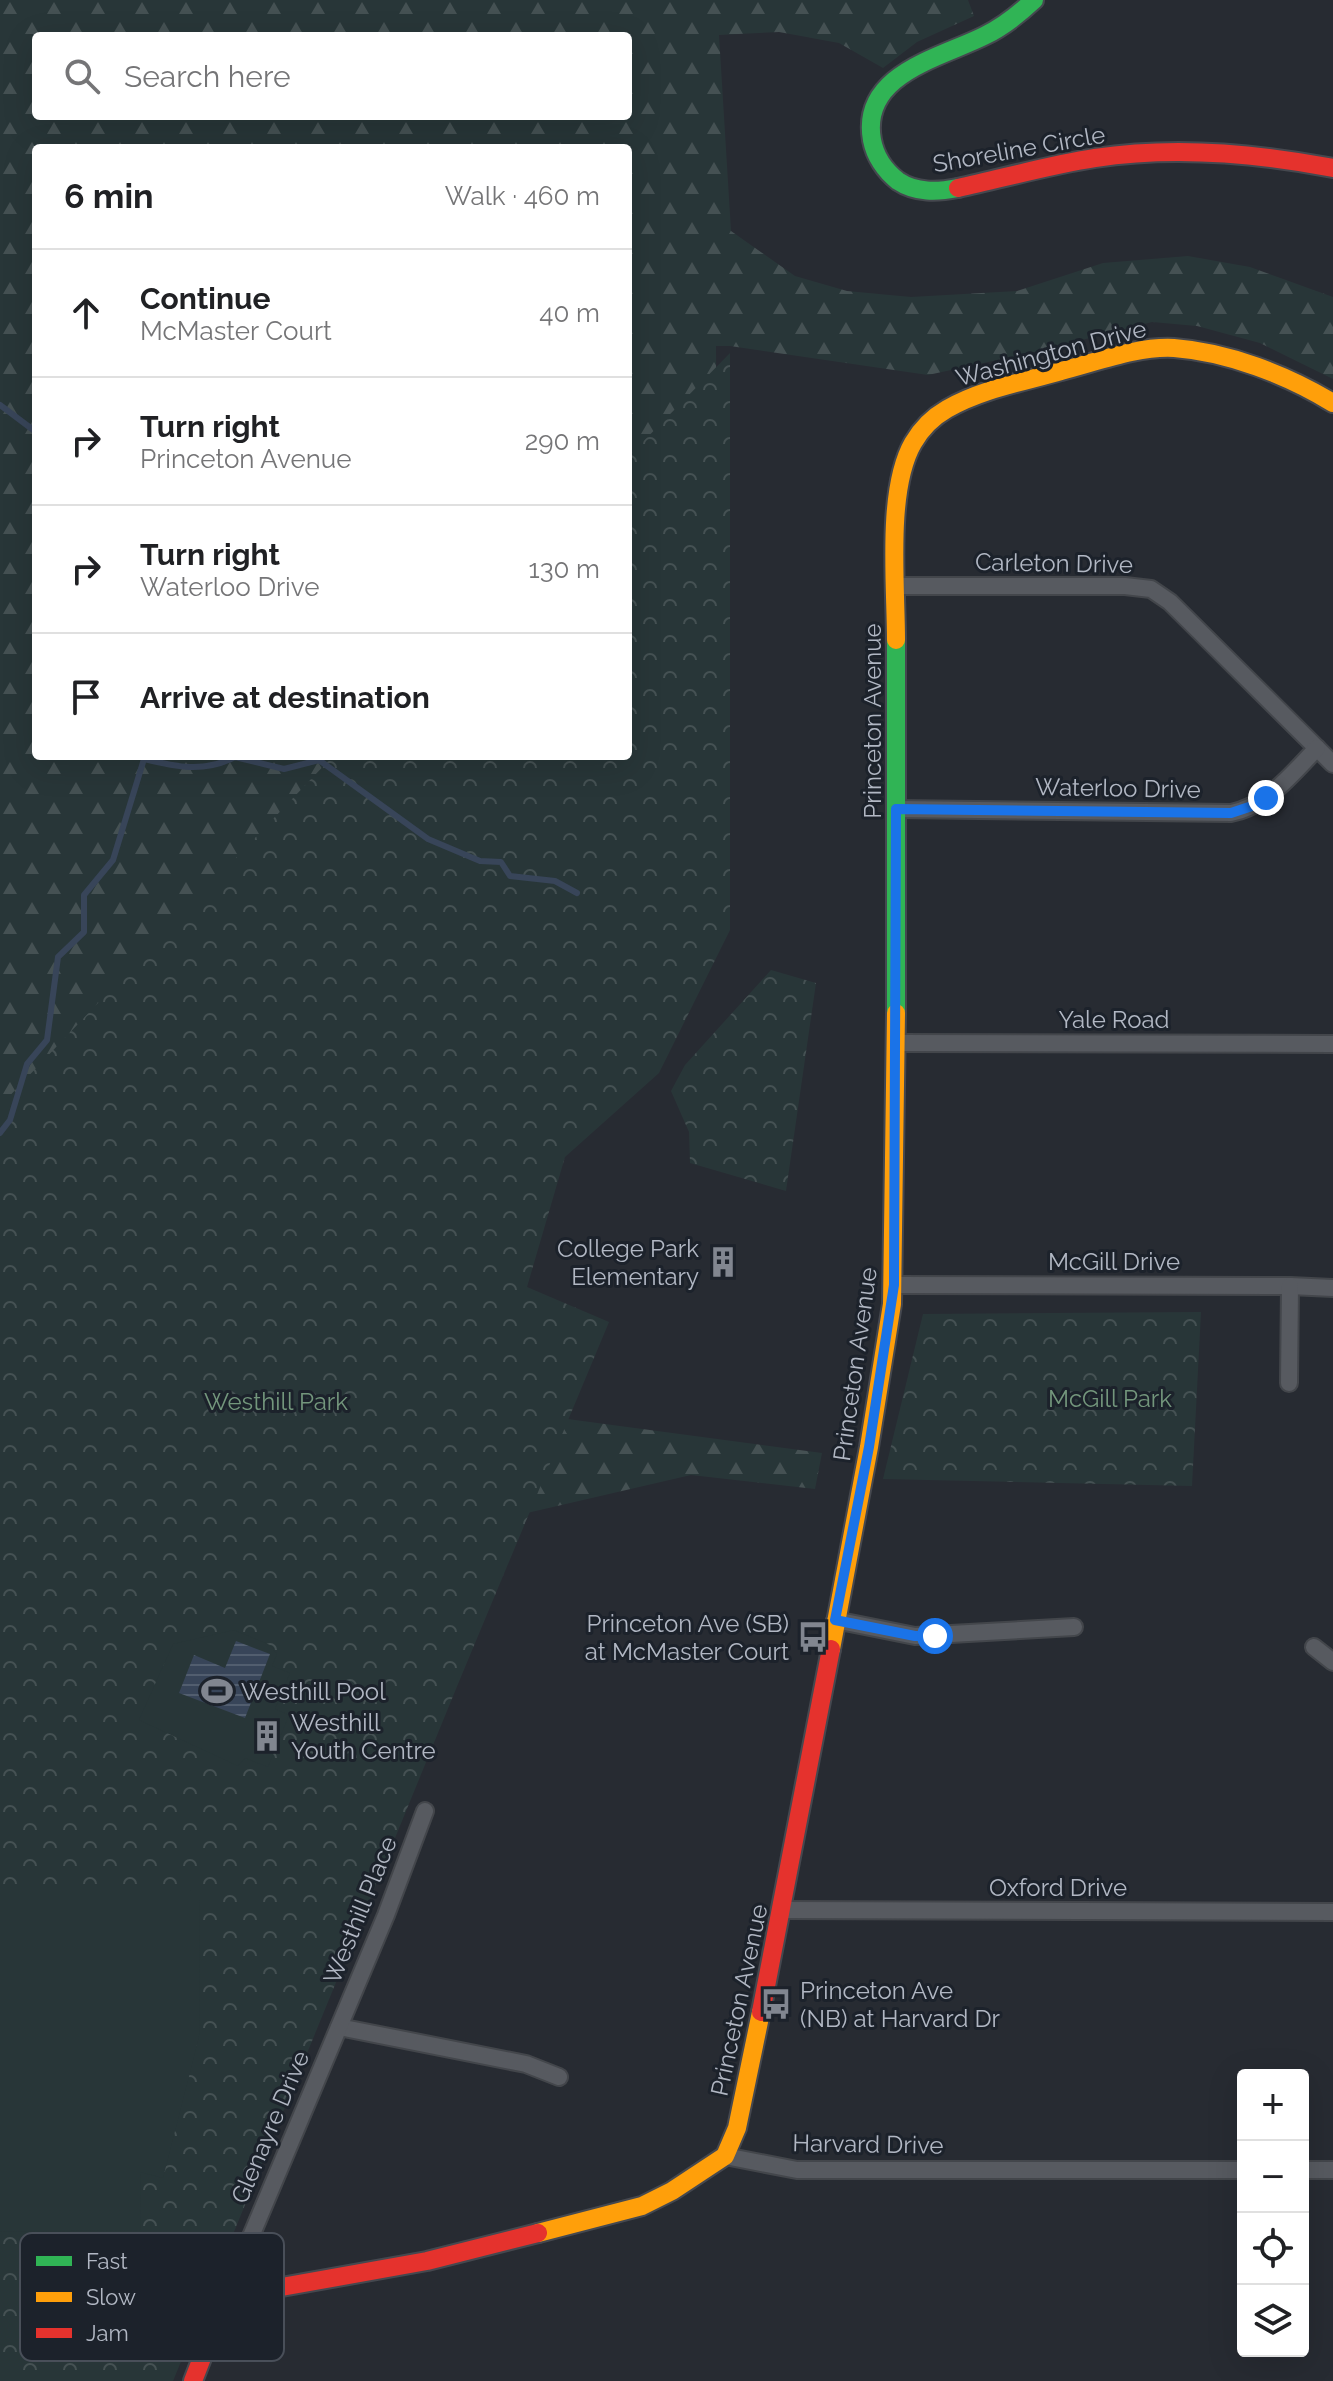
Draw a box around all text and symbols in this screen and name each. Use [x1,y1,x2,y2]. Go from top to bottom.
search box [32,32,632,120]
icon: search [60,54,104,98]
text: Search here [124,59,291,94]
street label: Shoreline Circle [931,120,1107,178]
text: 6 min [64,176,154,216]
text: Walk · 460 m [445,181,600,211]
text: Continue [140,281,271,316]
icon: ahead [64,291,108,335]
text: 40 m [539,298,600,328]
street label: Washington Drive [953,314,1149,392]
text: McMaster Court [140,316,332,346]
text: Turn right [140,409,280,444]
icon: right [64,419,108,463]
text: 290 m [525,426,600,456]
text: Princeton Avenue [140,444,352,474]
text: Turn right [140,537,280,572]
icon: right [64,547,108,591]
street label: Carleton Drive [975,547,1133,579]
text: 130 m [529,554,600,584]
text: Waterloo Drive [140,572,319,602]
street label: Princeton Avenue [858,623,887,819]
icon: arrive [64,675,108,719]
text: Arrive at destination [140,680,430,715]
street label: Waterloo Drive [1035,772,1201,804]
route end [1248,780,1284,816]
street label: Yale Road [1059,1005,1169,1034]
place label: College Park Elementary [557,1234,699,1291]
building icon: College Park Elementary [706,1245,740,1279]
street label: McGill Drive [1048,1247,1180,1276]
street label: Princeton Avenue [827,1265,883,1463]
park label: McGill Park [1048,1384,1172,1413]
park label: Westhill Park [204,1387,348,1416]
place label: Princeton Ave (SB) at McMaster Court [585,1609,789,1666]
route start [917,1618,953,1654]
bus stop icon: Princeton Ave (SB) at McMaster Court [796,1620,830,1654]
sports icon: Westhill Pool [200,1674,234,1708]
place label: Westhill Pool [241,1677,386,1706]
place label: Westhill Youth Centre [291,1708,436,1765]
building icon: Westhill Youth Centre [250,1719,284,1753]
street label: Westhill Place [317,1832,403,1988]
street label: Oxford Drive [989,1873,1127,1902]
street label: Princeton Avenue [705,1901,773,2099]
place label: Princeton Ave (NB) at Harvard Dr [800,1976,1001,2033]
bus stop icon: Princeton Ave (NB) at Harvard Dr [759,1987,793,2021]
street label: Glenayre Drive [225,2046,315,2208]
map controls [1237,2069,1309,2357]
button: + [1237,2069,1309,2141]
street label: Harvard Drive [792,2128,944,2160]
button: − [1237,2141,1309,2213]
button: locate [1237,2213,1309,2285]
legend [20,2233,284,2361]
text: Fast [86,2248,128,2274]
text: Slow [86,2284,136,2310]
button: layers [1237,2285,1309,2357]
text: Jam [86,2320,129,2346]

